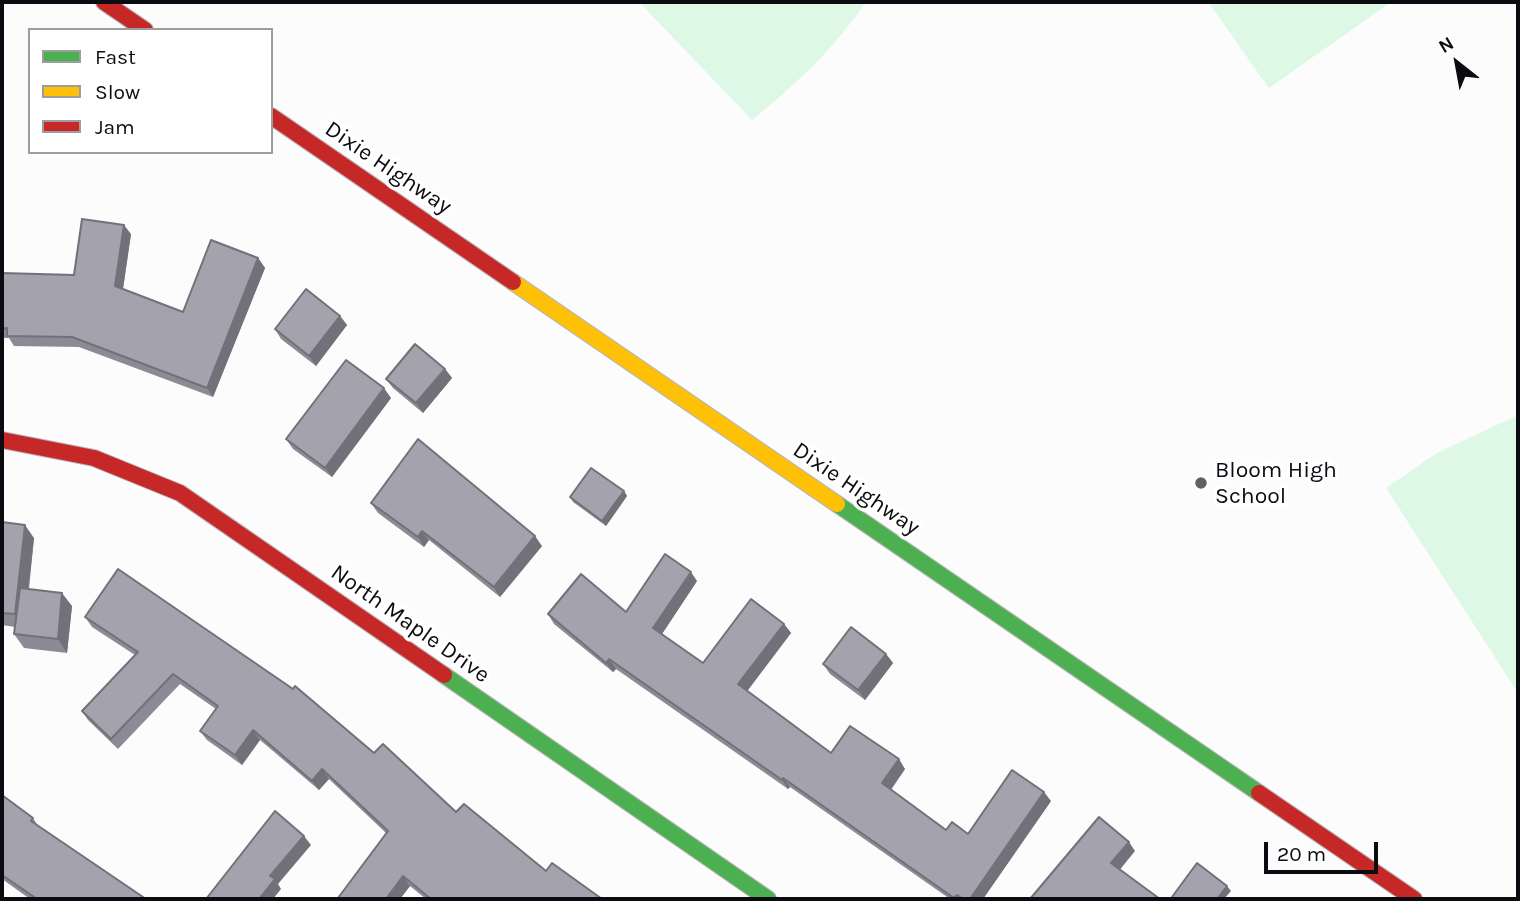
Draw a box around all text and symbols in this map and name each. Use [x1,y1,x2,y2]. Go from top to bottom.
legend [28,28,273,154]
north arrow [1422,28,1492,98]
text: N [1435,32,1458,58]
text: Fast [95,45,136,69]
text: Slow [95,80,140,104]
text: Jam [95,115,135,139]
street label: Dixie Highway [319,115,457,221]
street label: Dixie Highway [787,436,925,542]
place label: Bloom High School [1215,456,1337,510]
marker: Bloom High School [1193,475,1209,491]
street label: North Maple Drive [325,559,495,689]
scale bar [1268,828,1382,872]
text: 20 m [1277,842,1326,866]

